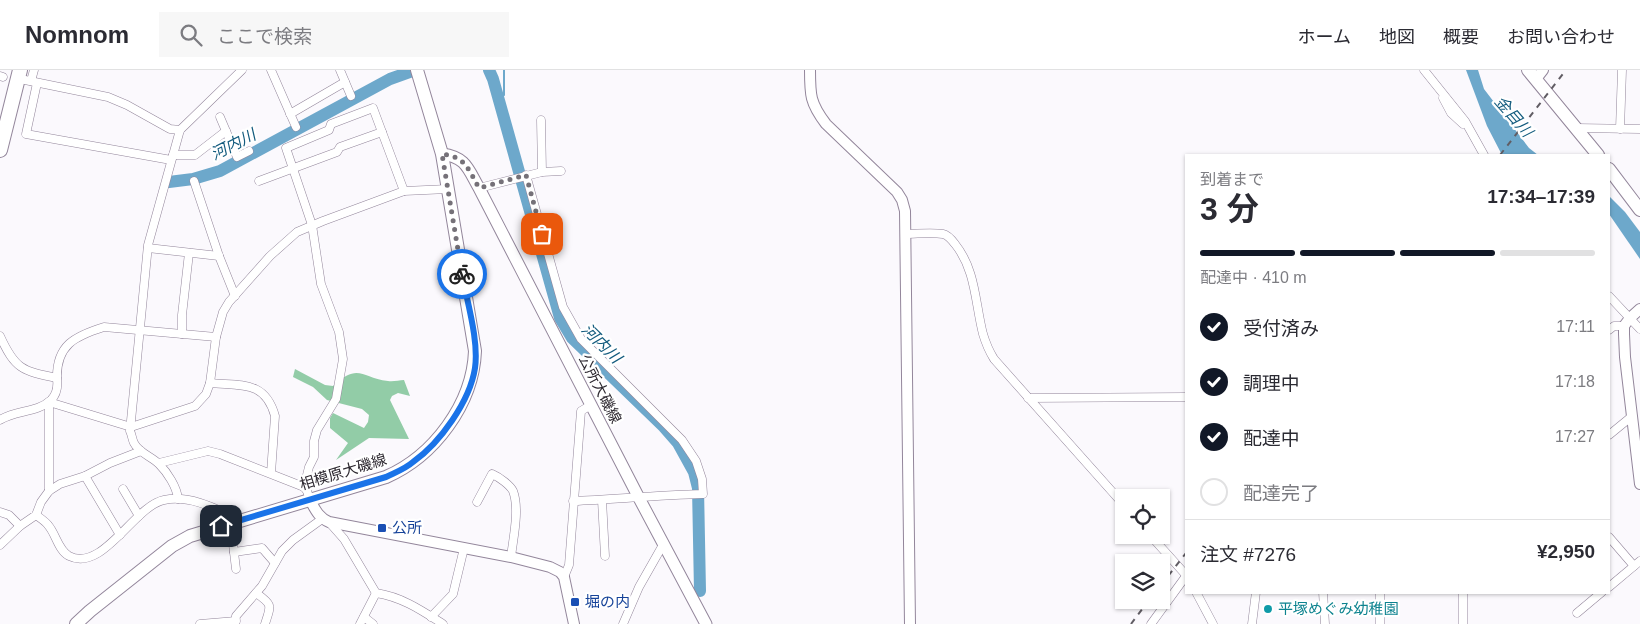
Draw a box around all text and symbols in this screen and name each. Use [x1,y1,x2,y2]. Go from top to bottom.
search box [159,12,509,57]
text: Nomnom [25,21,129,48]
icon: search [177,21,205,49]
text: ここで検索 [217,26,312,47]
text: ホーム [1298,27,1351,47]
text: 地図 [1379,27,1415,47]
text: 概要 [1443,27,1479,47]
text: お問い合わせ [1507,27,1615,47]
water label: 金目川 [1491,93,1537,142]
water label: 河内川 [208,125,260,163]
text: 到着まで [1200,171,1264,188]
text: 17:34–17:39 [1487,186,1595,207]
text: 3 分 [1200,191,1259,227]
pin [521,213,563,255]
icon: bag [528,220,556,248]
courier [437,249,487,299]
icon: bike [448,260,476,288]
text: 配達中 · 410 m [1200,269,1307,286]
icon: check [1200,313,1228,341]
text: 受付済み [1243,318,1319,339]
text: 17:11 [1556,318,1595,335]
water label: 河内川 [579,320,626,368]
street label: 公所大磯線 [576,351,625,426]
icon: check [1200,368,1228,396]
text: 調理中 [1243,373,1300,394]
text: 17:18 [1555,373,1595,390]
icon: check [1200,423,1228,451]
text: 配達中 [1243,428,1300,449]
text: 17:27 [1555,428,1595,445]
street label: 相模原大磯線 [297,450,388,493]
text: 配達完了 [1243,483,1319,504]
map controls [1115,489,1170,609]
button: locate [1115,489,1170,544]
pin [200,505,242,547]
icon: home [207,512,235,540]
place label: 公所 [392,519,422,536]
marker: 公所 [376,522,388,534]
text: ¥2,950 [1537,541,1595,562]
text: 注文 #7276 [1200,544,1296,565]
button: layers [1115,554,1170,609]
place label: 堀の内 [585,593,630,610]
marker: 堀の内 [569,596,581,608]
place label: 平塚めぐみ幼稚園 [1278,600,1398,617]
marker: 平塚めぐみ幼稚園 [1262,603,1274,615]

